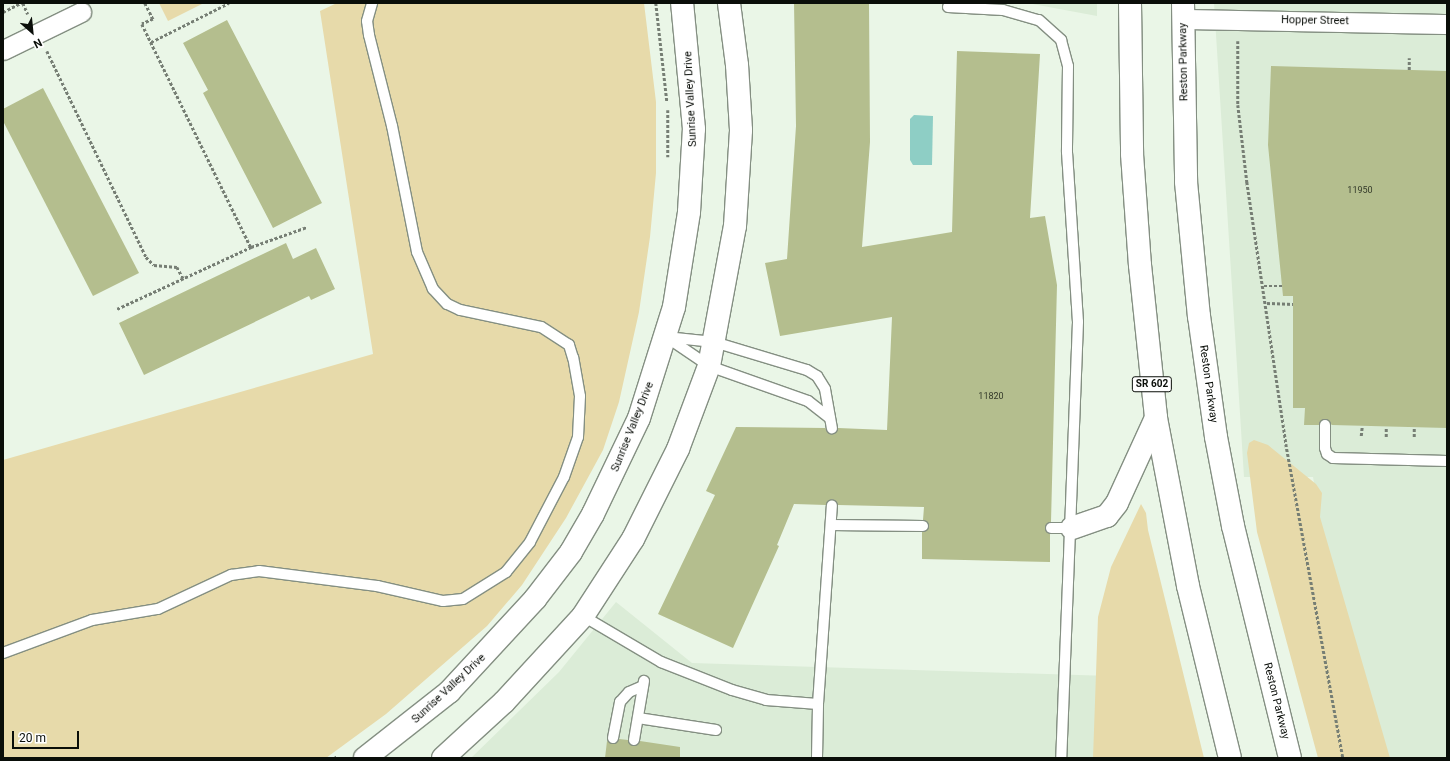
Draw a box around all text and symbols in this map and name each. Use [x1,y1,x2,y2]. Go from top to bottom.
north arrow [12,12,52,52]
street label: Hopper Street [1281,14,1349,28]
street label: Reston Parkway [1177,23,1191,101]
text: N [31,36,44,51]
street label: Sunrise Valley Drive [682,51,700,147]
house number: 11950 [1347,185,1373,195]
street label: Reston Parkway [1196,344,1220,424]
road number: SR 602 [1131,376,1173,392]
street label: Sunrise Valley Drive [609,380,657,474]
house number: 11820 [978,391,1004,401]
street label: Sunrise Valley Drive [409,652,489,726]
street label: Reston Parkway [1260,661,1292,741]
scale bar [14,723,81,749]
text: 20 m [19,731,46,745]

